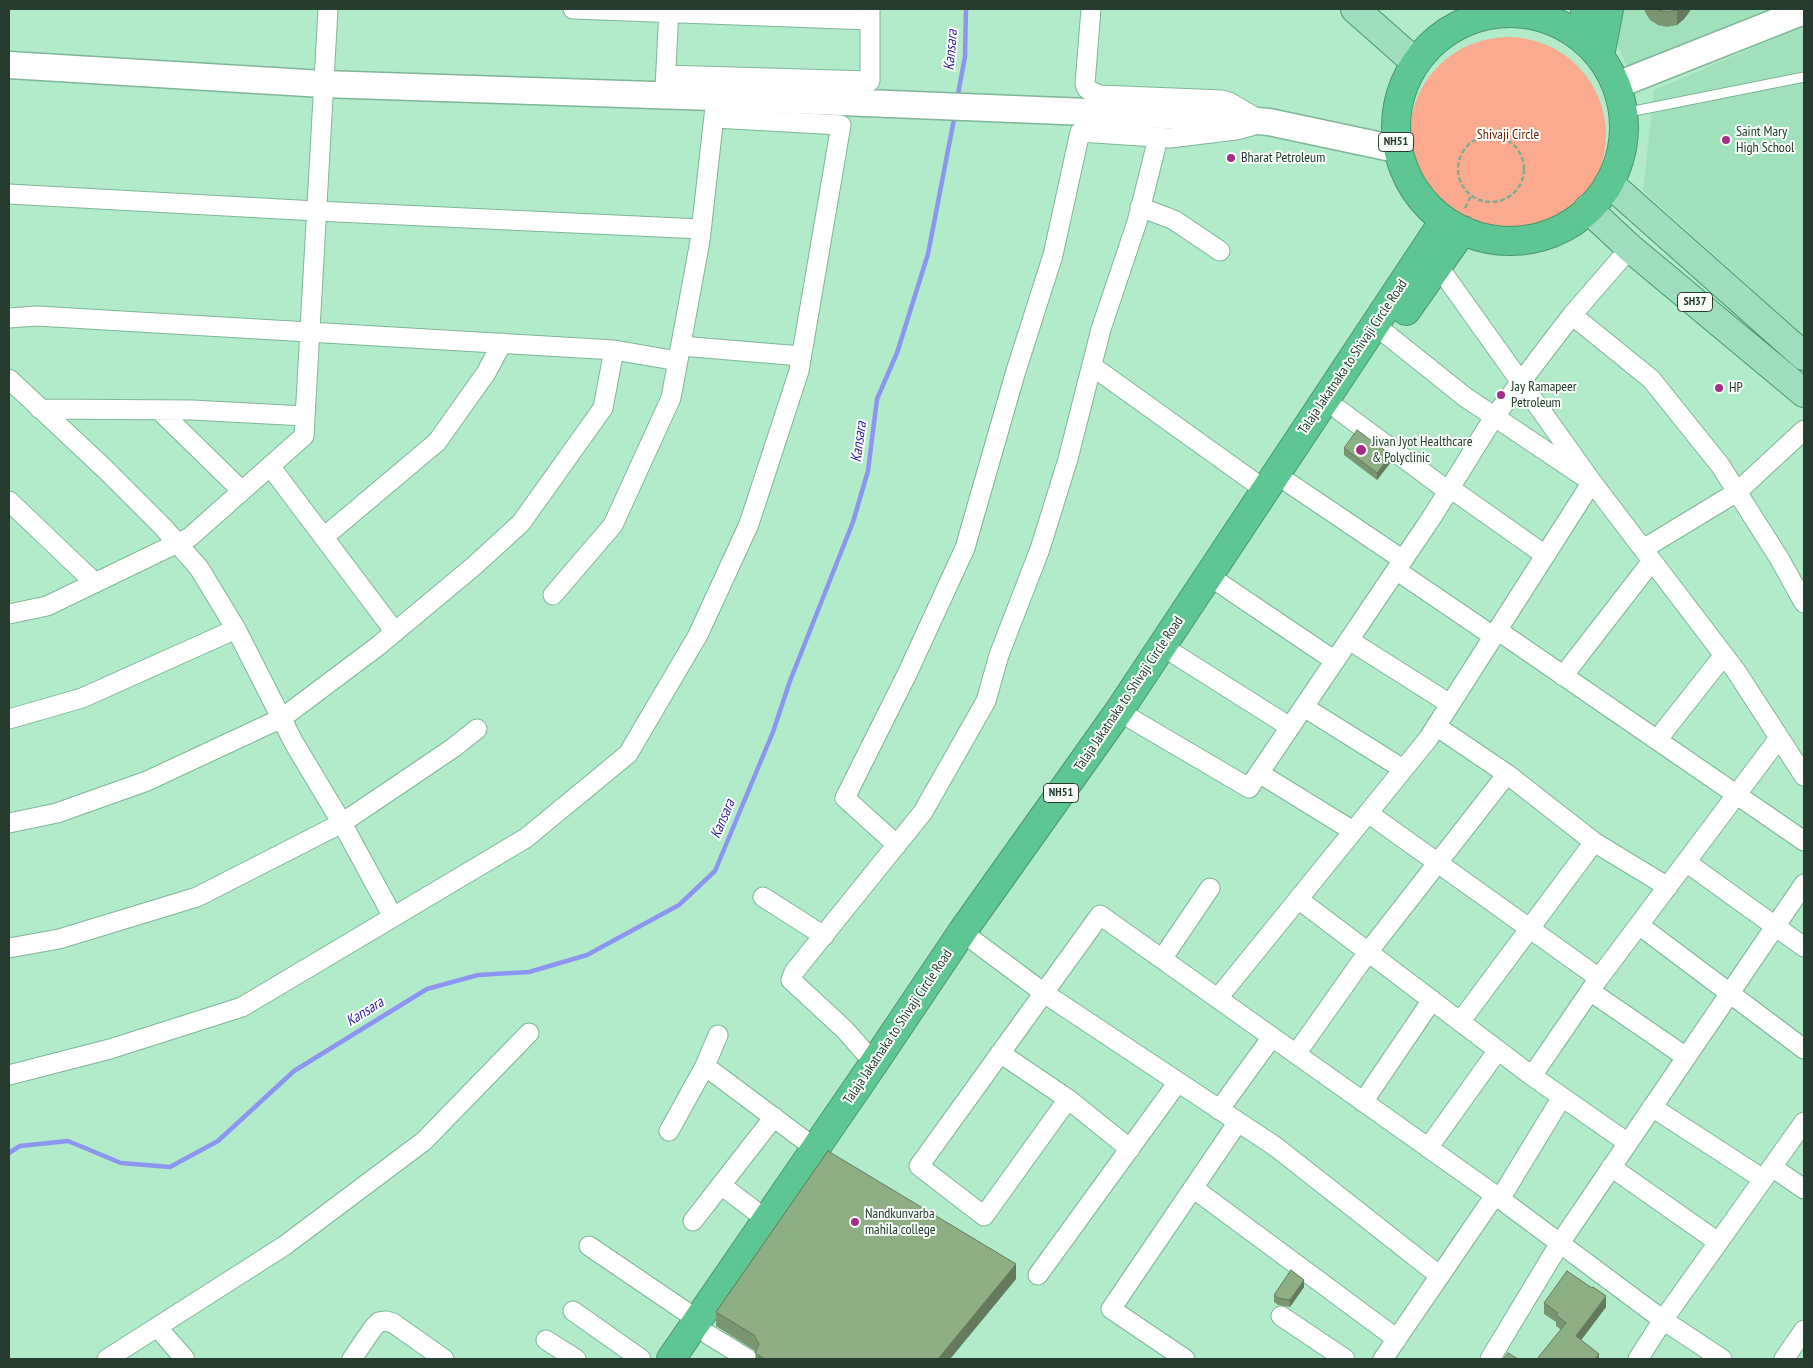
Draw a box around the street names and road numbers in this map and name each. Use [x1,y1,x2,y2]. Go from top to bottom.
road number: NH51 [1378,132,1414,152]
street label: Talaja Jakatnaka to Shivaji Circle Road [1295,277,1411,437]
road number: SH37 [1678,292,1712,312]
street label: Talaja Jakatnaka to Shivaji Circle Road [1071,614,1187,774]
road number: NH51 [1044,784,1078,802]
street label: Talaja Jakatnaka to Shivaji Circle Road [840,947,956,1107]

